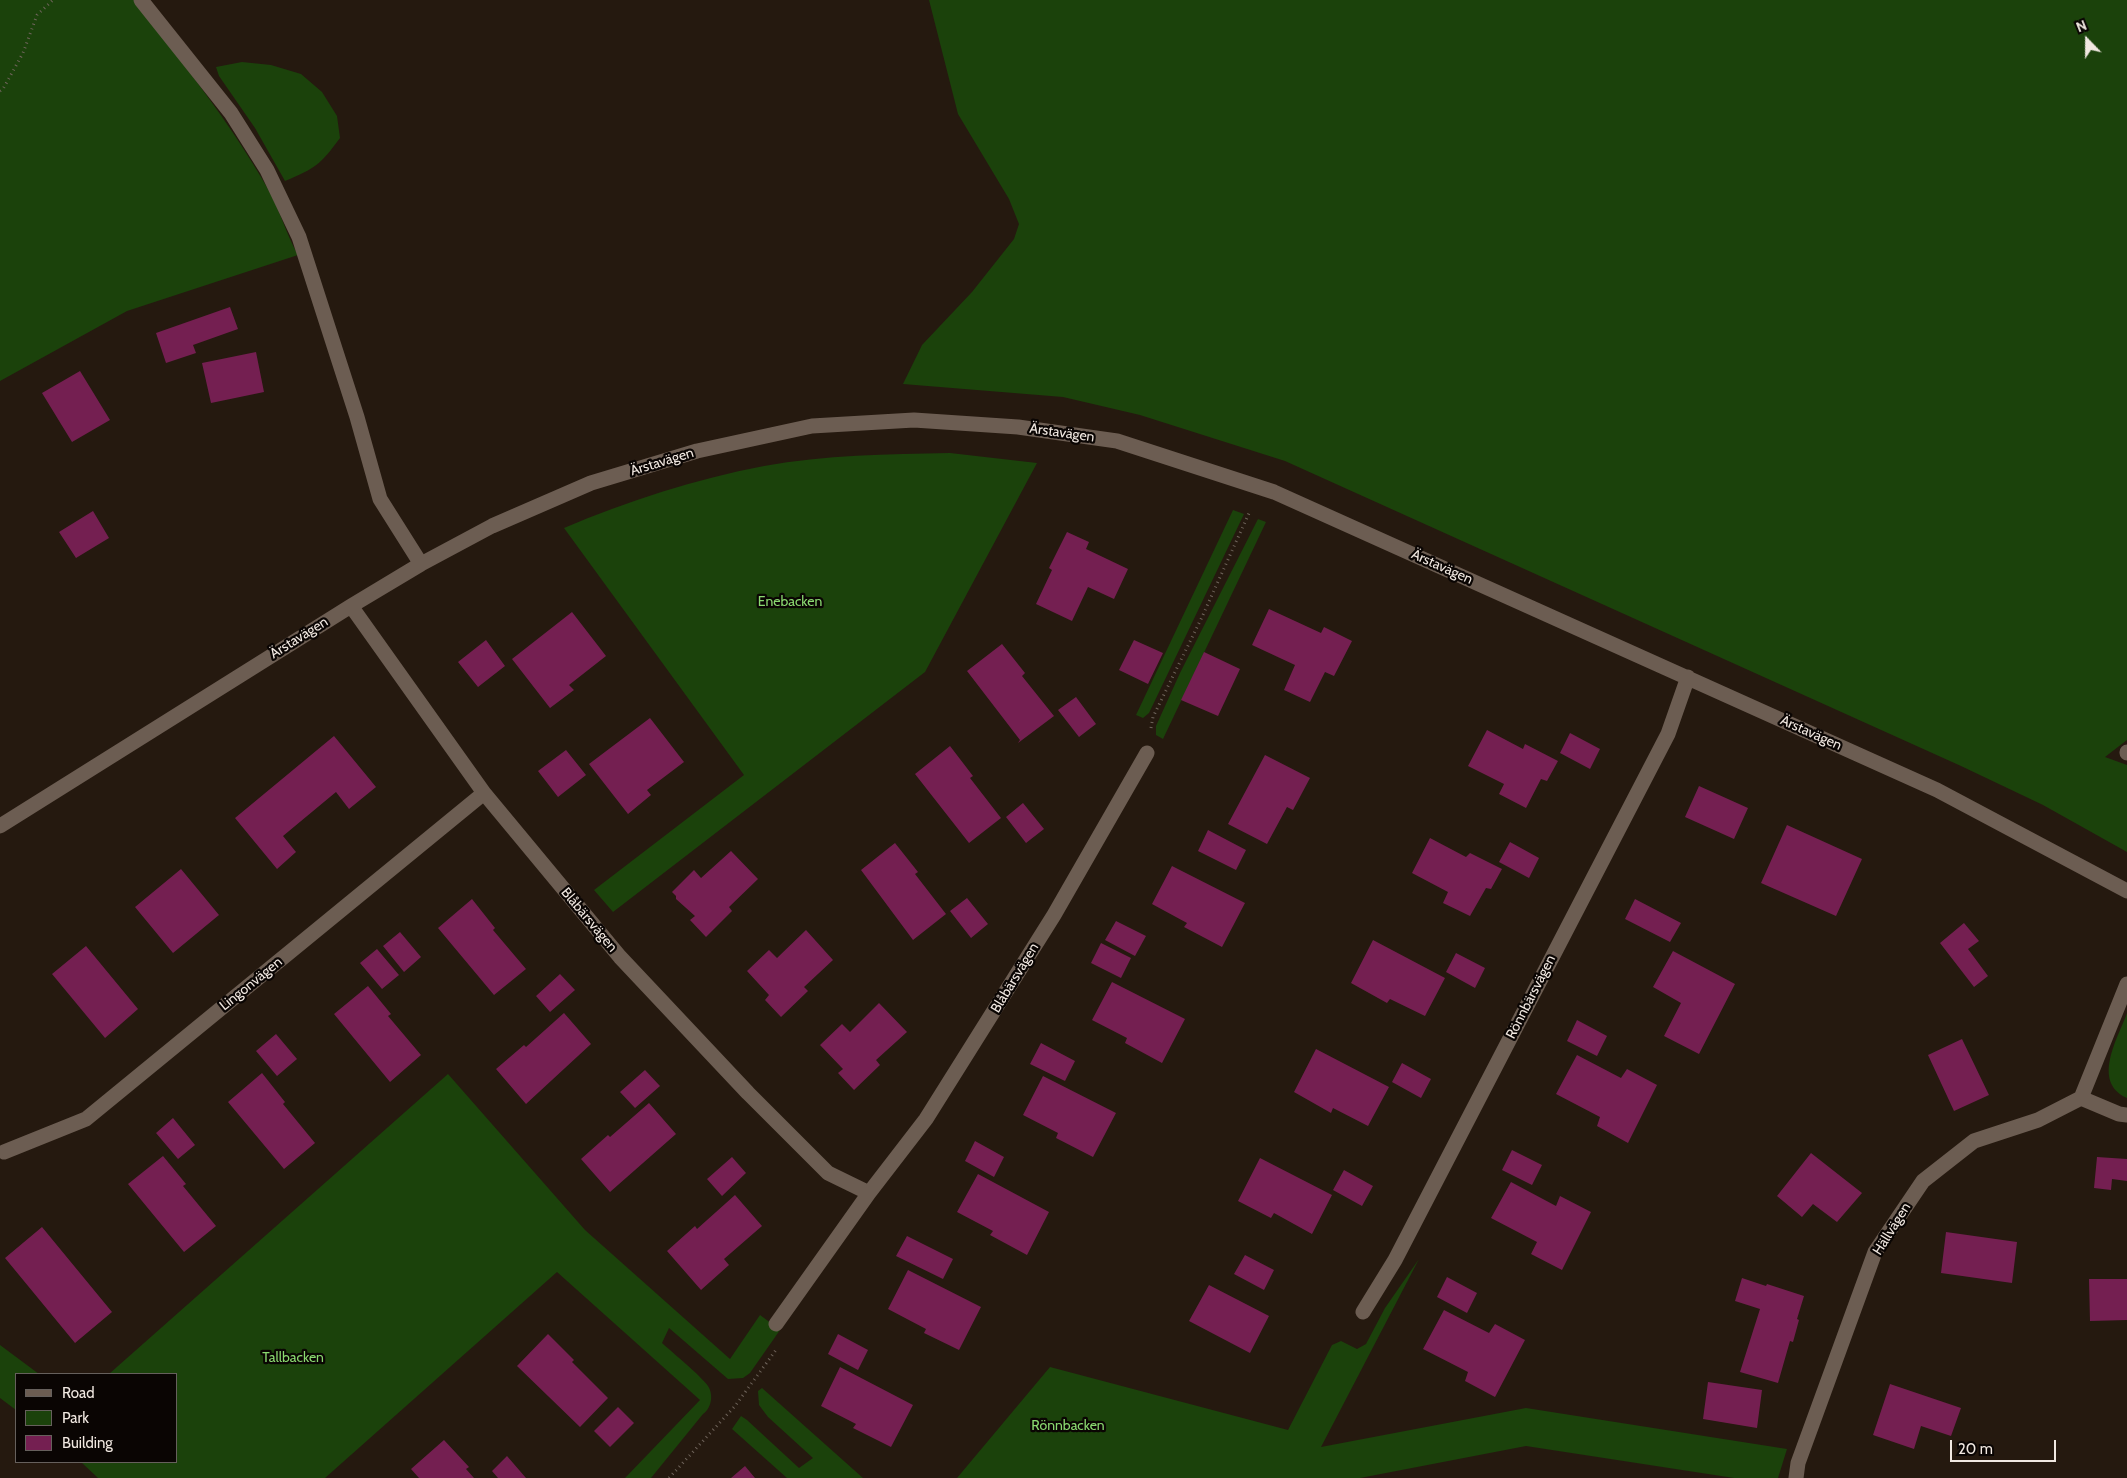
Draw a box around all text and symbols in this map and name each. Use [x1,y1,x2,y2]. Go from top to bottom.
north arrow [2062,15,2112,65]
text: N [2073,16,2089,36]
street label: Ärstavägen [1028,420,1096,446]
street label: Ärstavägen [628,444,696,480]
street label: Ärstavägen [1409,546,1475,588]
park label: Enebacken [758,594,822,610]
street label: Ärstavägen [267,614,331,662]
street label: Ärstavägen [1778,712,1844,754]
street label: Blåbärsvägen [557,885,621,955]
street label: Blåbärsvägen [988,940,1042,1016]
street label: Rönnbärsvägen [1503,952,1559,1042]
street label: Lingonvägen [216,954,286,1014]
street label: Hällvägen [1869,1200,1915,1258]
park label: Tallbacken [262,1350,324,1366]
legend [15,1373,178,1463]
text: Road [62,1384,95,1402]
text: Park [62,1409,89,1427]
park label: Rönnbacken [1031,1418,1105,1434]
scale bar [1952,1430,2058,1462]
text: Building [62,1434,113,1452]
text: 20 m [1958,1440,1993,1458]

